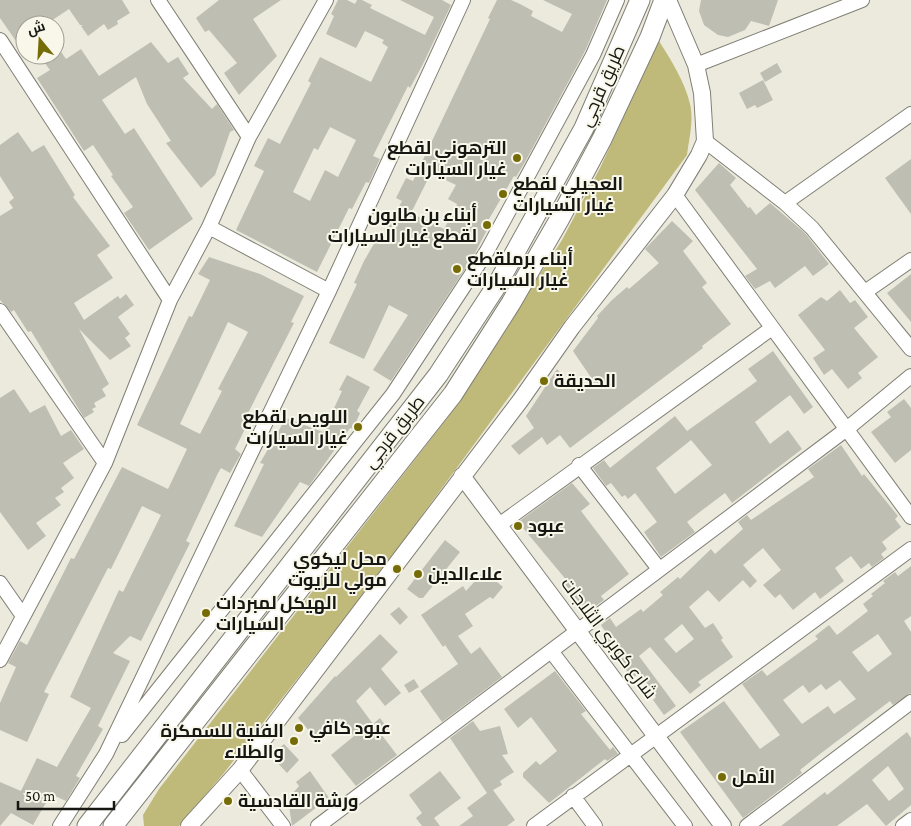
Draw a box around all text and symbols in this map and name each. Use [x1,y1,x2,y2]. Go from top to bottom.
north arrow [15,15,65,65]
text: ش [25,17,47,39]
street label: طريق قرجي [575,42,632,131]
place label: الترهوني لقطع غيار السيارات [387,138,507,179]
marker: الترهوني لقطع غيار السيارات [511,152,523,164]
place label: العجيلي لقطع غيار السيارات [513,174,623,215]
marker: العجيلي لقطع غيار السيارات [497,188,509,200]
place label: أبناء بن طابون لقطع غيار السيارات [328,202,477,248]
marker: أبناء بن طابون لقطع غيار السيارات [481,219,493,231]
place label: أبناء برملقطع غيار السيارات [467,246,573,290]
marker: أبناء برملقطع غيار السيارات [451,263,463,275]
place label: الحديقة [554,371,616,391]
marker: الحديقة [538,375,550,387]
street label: طريق قرجي [359,392,432,475]
place label: اللويص لقطع غيار السيارات [243,407,348,448]
marker: اللويص لقطع غيار السيارات [352,421,364,433]
place label: عبود [528,516,565,537]
marker: عبود [512,520,524,532]
place label: محل ليكوي مولي للزيوت [288,549,387,595]
marker: محل ليكوي مولي للزيوت [391,563,403,575]
place label: علاءالدين [428,564,503,585]
marker: علاءالدين [412,568,424,580]
street label: شارع كوبري الثلاجات [554,574,661,705]
place label: الهيكل لمبردات السيارات [216,593,337,634]
marker: الهيكل لمبردات السيارات [200,607,212,619]
place label: عبود كافي [309,718,391,743]
place label: الفنية للسمكرة والطلاء [160,721,284,763]
marker: عبود كافي [293,722,305,734]
marker: الفنية للسمكرة والطلاء [288,735,300,747]
place label: الأمل [732,767,775,788]
marker: الأمل [716,771,728,783]
scale bar [18,778,114,810]
text: 50 m [25,788,55,804]
place label: ورشة القادسية [238,791,359,812]
marker: ورشة القادسية [222,795,234,807]

